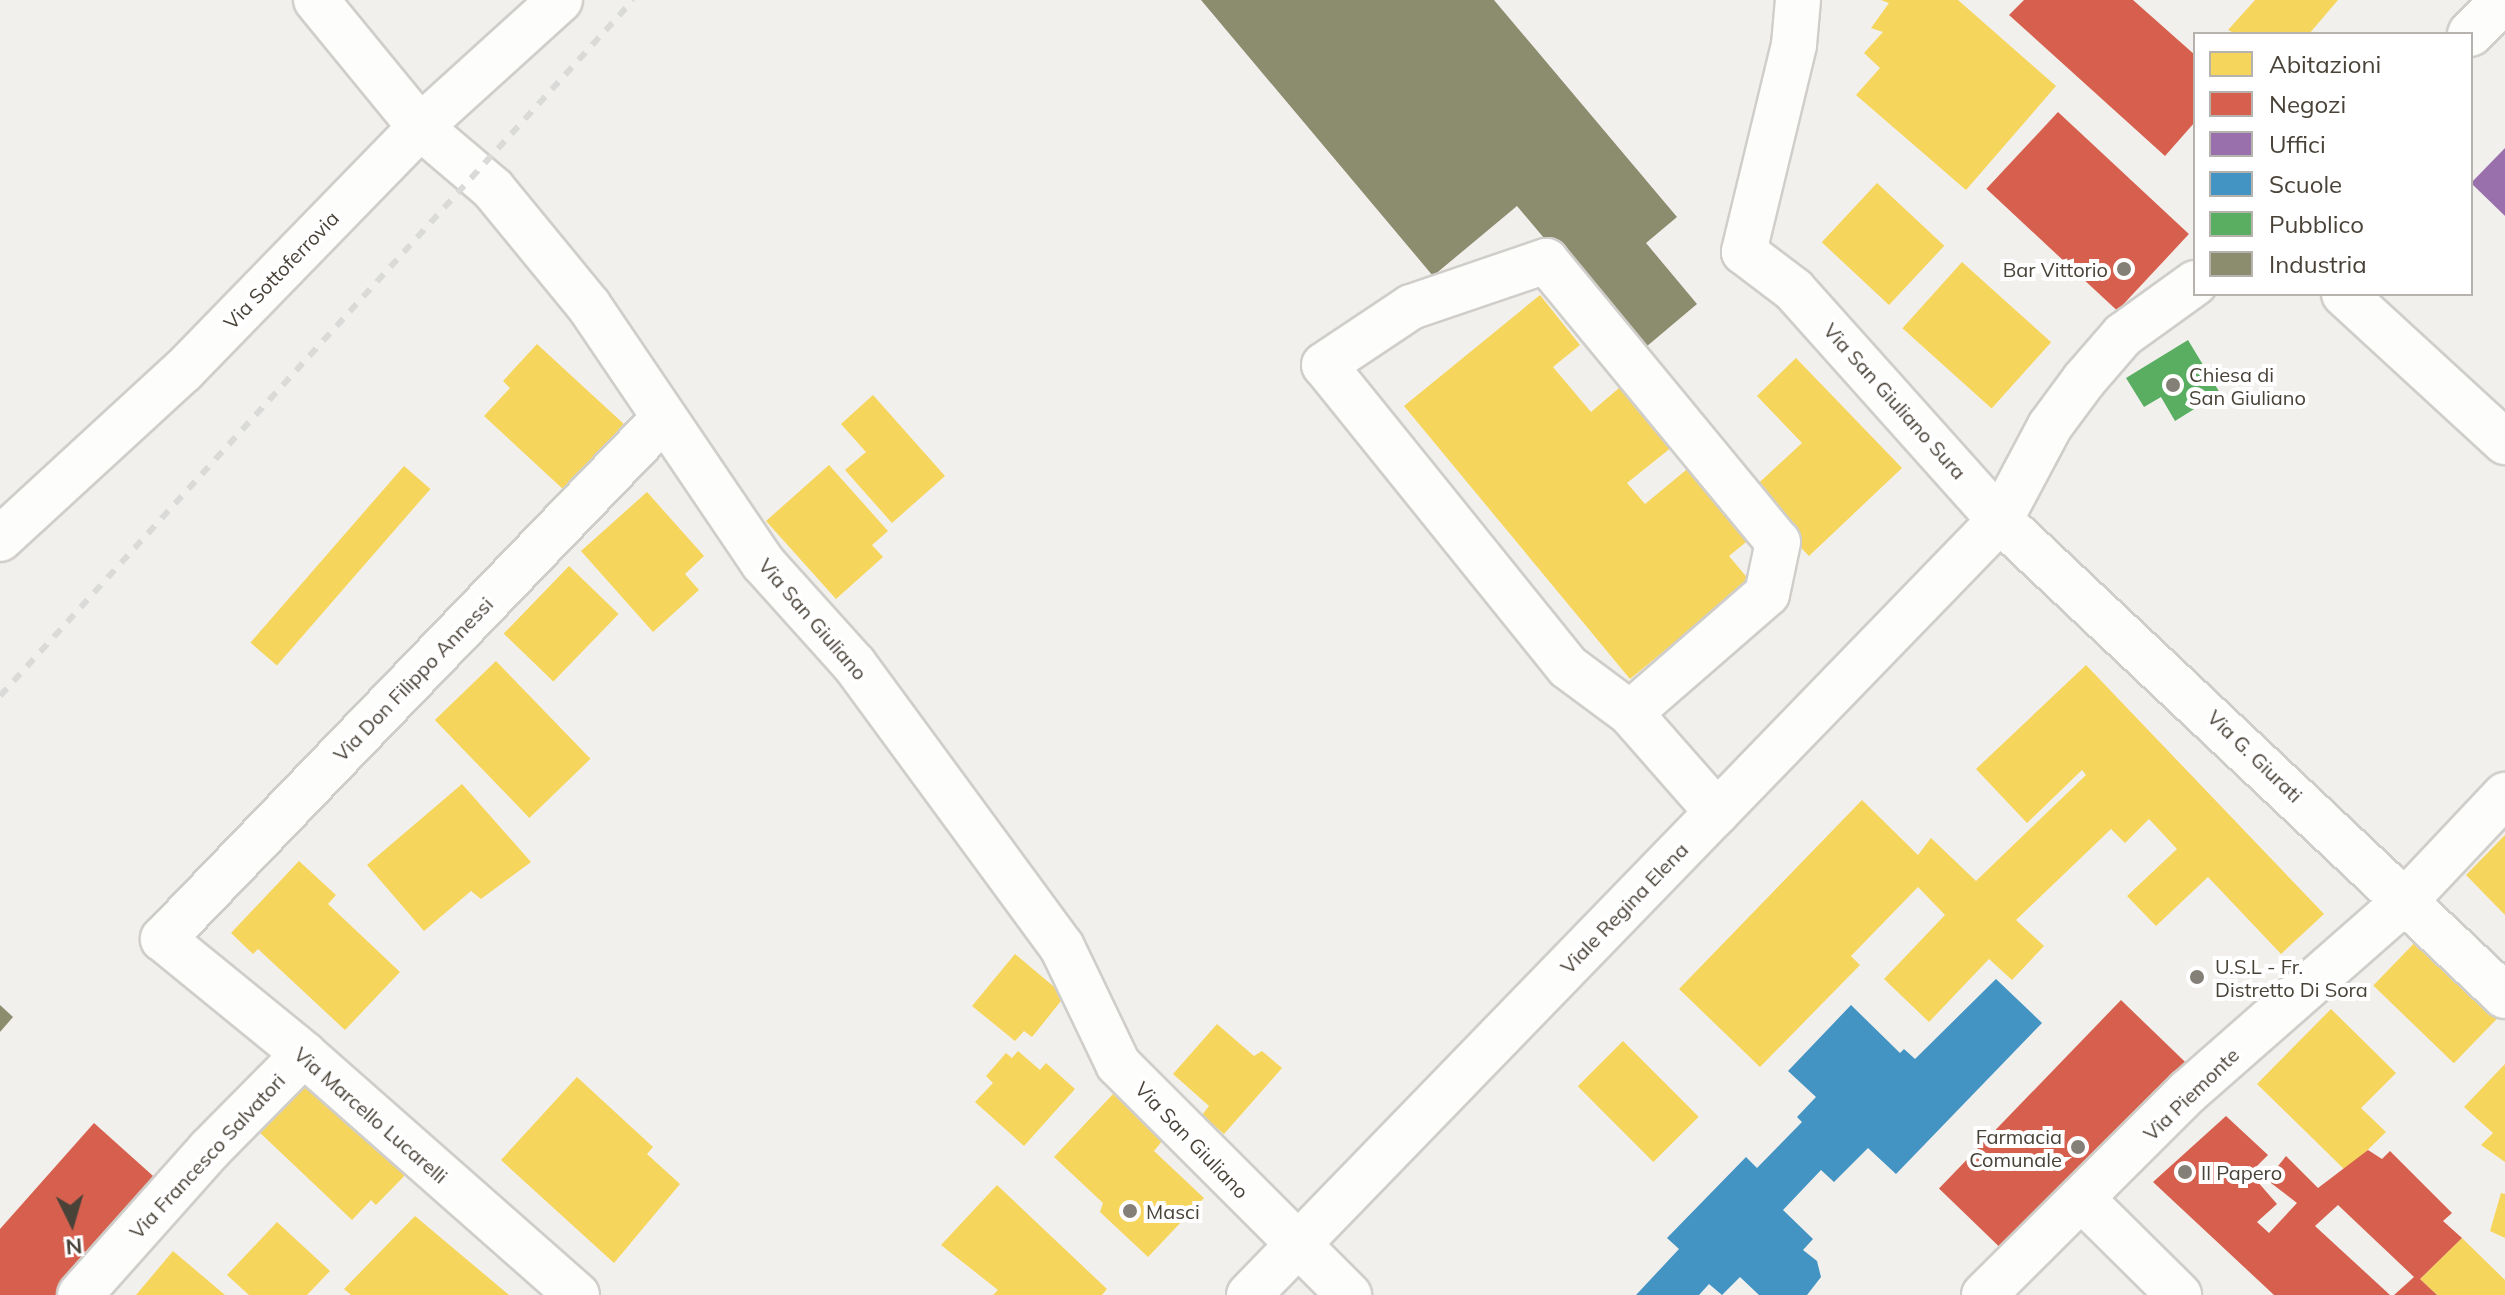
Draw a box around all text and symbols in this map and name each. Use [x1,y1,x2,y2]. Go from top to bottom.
legend [2193,32,2473,296]
text: Abitazioni [2269,49,2381,79]
text: Negozi [2269,89,2346,119]
text: Uffici [2269,129,2326,159]
text: Scuole [2269,169,2342,199]
street label: Via Sottoferrovia [219,206,343,334]
text: Pubblico [2269,209,2364,239]
text: Industria [2269,249,2367,279]
place label: Bar Vittorio [2003,257,2108,281]
marker: Bar Vittorio [2115,260,2133,278]
street label: Via San Giuliano Sura [1819,318,1971,484]
place label: Chiesa di San Giuliano [2189,362,2306,409]
marker: Chiesa di San Giuliano [2164,376,2182,394]
street label: Via San Giuliano [754,553,872,685]
street label: Via Don Filippo Annessi [328,592,498,766]
street label: Via G. Giurati [2203,705,2307,807]
street label: Viale Regina Elena [1555,837,1693,979]
place label: U.S.L - Fr. Distretto Di Sora [2215,954,2368,1001]
marker: U.S.L - Fr. Distretto Di Sora [2186,966,2208,988]
street label: Via Marcello Lucarelli [289,1042,453,1188]
street label: Via Piemonte [2138,1043,2244,1145]
street label: Via Francesco Salvatori [124,1069,290,1243]
street label: Via San Giuliano [1130,1077,1254,1203]
place label: Farmacia Comunale [1969,1124,2062,1171]
marker: Farmacia Comunale [2069,1138,2087,1156]
place label: Il Papero [2201,1160,2282,1184]
marker: Il Papero [2176,1163,2194,1181]
north arrow [32,1183,112,1263]
place label: Masci [1146,1199,1200,1223]
marker: Masci [1121,1202,1139,1220]
text: N [65,1232,84,1262]

